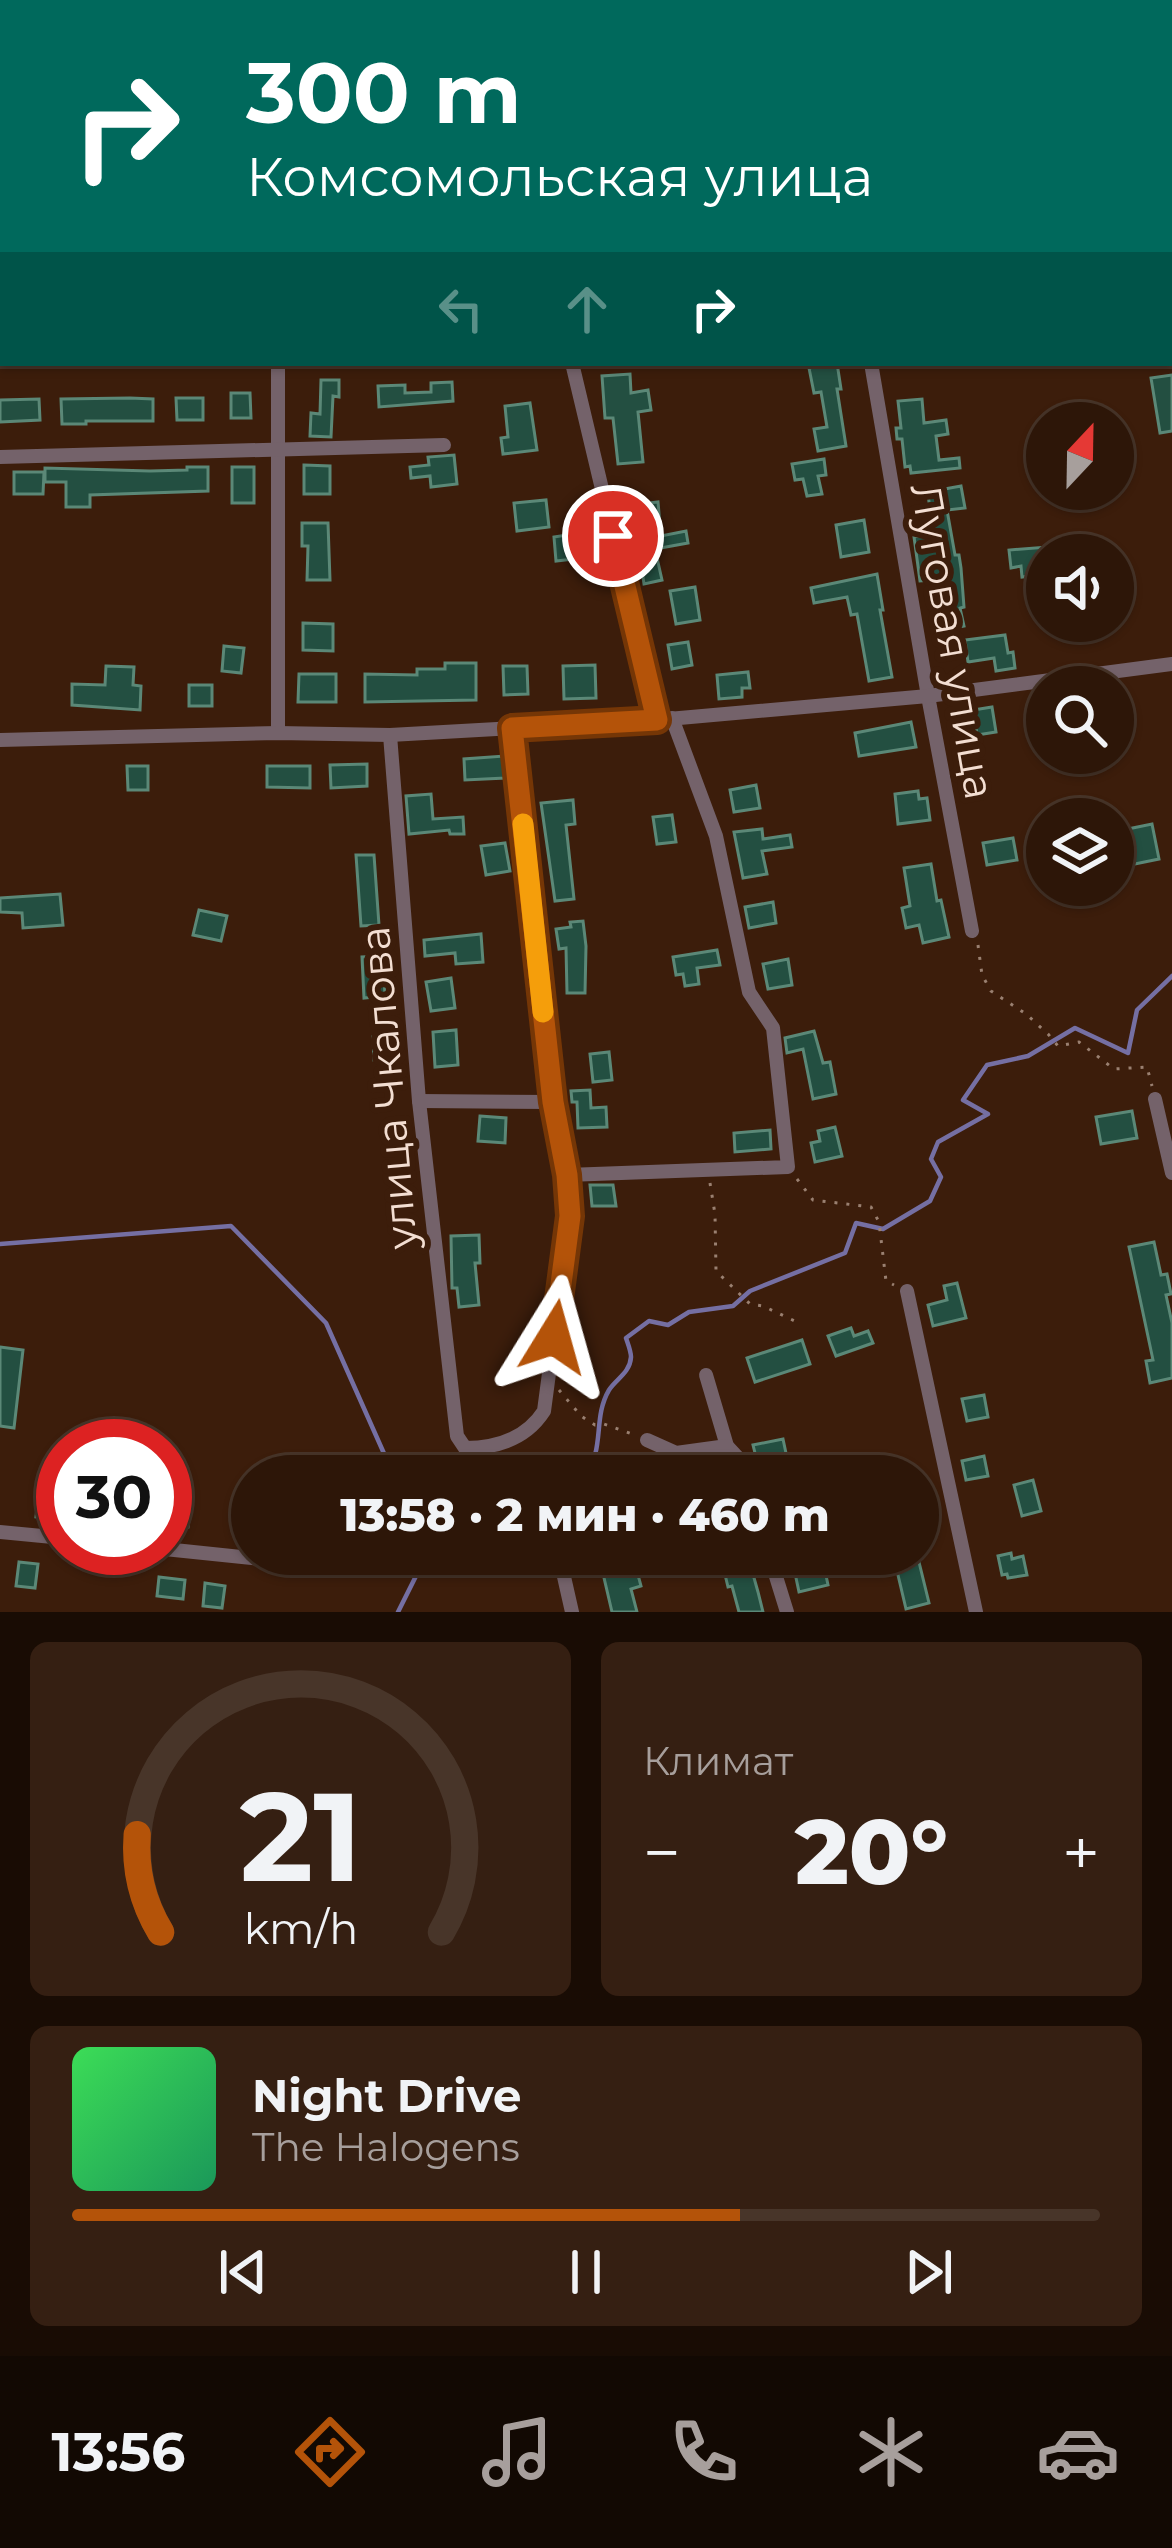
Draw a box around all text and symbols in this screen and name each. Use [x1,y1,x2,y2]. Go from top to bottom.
text: 300 m [246,42,522,144]
icon: right [48,48,204,204]
text: Комсомольская улица [246,144,873,210]
icon: left [428,276,494,342]
icon: ahead [554,276,620,342]
icon: right [680,276,746,342]
north arrow [1026,402,1134,510]
map controls [1026,402,1134,906]
street label: Луговая улица [900,479,1006,803]
pin [562,485,664,587]
icon: arrive [580,503,646,569]
button: sound [1026,534,1134,642]
button: search [1026,666,1134,774]
button: layers [1026,798,1134,906]
street label: улица Чкалова [348,924,428,1253]
position arrow [491,1274,617,1400]
speed limit sign: 30 [36,1419,192,1575]
text: 13:58 · 2 мин · 460 m [340,1487,830,1542]
text: Климат [643,1737,793,1785]
text: 21 [239,1760,362,1912]
text: 20° [795,1797,948,1907]
text: − [643,1812,681,1893]
text: + [1062,1812,1100,1893]
text: km/h [243,1902,358,1955]
text: Night Drive [252,2068,521,2123]
text: The Halogens [252,2123,520,2171]
icon: previous [210,2239,276,2305]
icon: pause [553,2239,619,2305]
icon: next [896,2239,962,2305]
icon: directions [288,2410,372,2494]
icon: music [475,2410,559,2494]
icon: phone [662,2410,746,2494]
icon: climate [849,2410,933,2494]
icon: car [1036,2410,1120,2494]
text: 13:56 [52,2419,185,2485]

